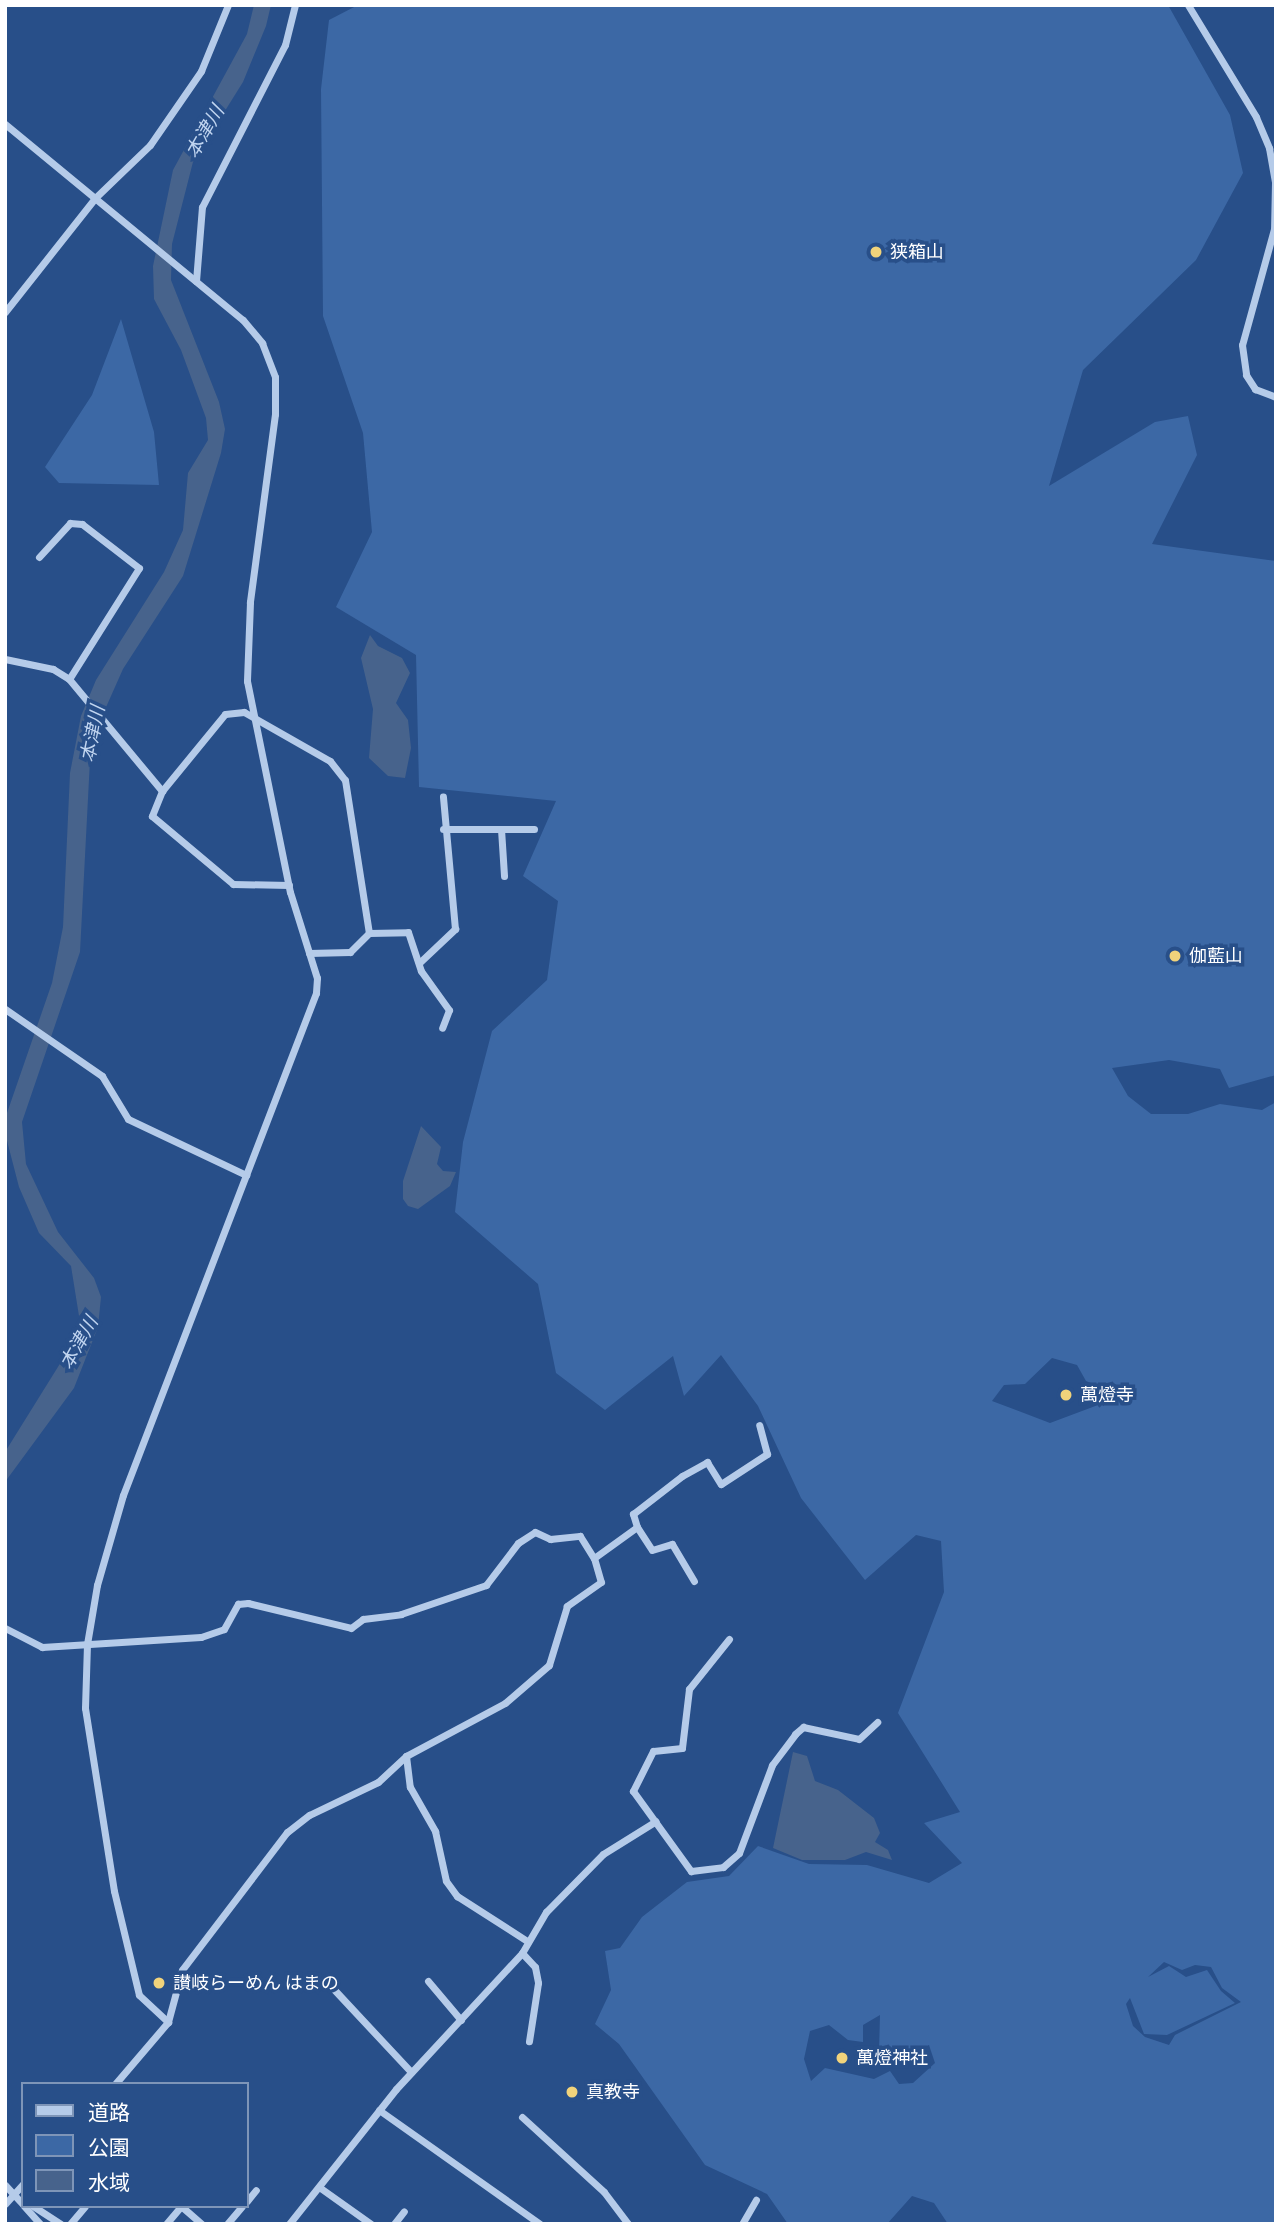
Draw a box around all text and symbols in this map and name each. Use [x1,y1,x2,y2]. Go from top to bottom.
water label: 本津川 [181,102,229,162]
place label: 狭箱山 [890,241,944,263]
marker: 狭箱山 [868,244,884,260]
water label: 本津川 [76,704,110,764]
place label: 伽藍山 [1189,945,1243,967]
marker: 伽藍山 [1167,948,1183,964]
water label: 本津川 [55,1313,103,1373]
place label: 萬燈寺 [1080,1384,1134,1406]
marker: 萬燈寺 [1058,1387,1074,1403]
place label: 讃岐らーめん はまの [173,1972,339,1994]
marker: 讃岐らーめん はまの [151,1975,167,1991]
place label: 萬燈神社 [856,2047,928,2069]
marker: 萬燈神社 [834,2050,850,2066]
place label: 真教寺 [586,2081,640,2103]
legend [21,2082,248,2208]
marker: 真教寺 [564,2084,580,2100]
text: 道路 [88,2099,130,2126]
text: 公園 [88,2134,130,2161]
text: 水域 [88,2169,130,2196]

